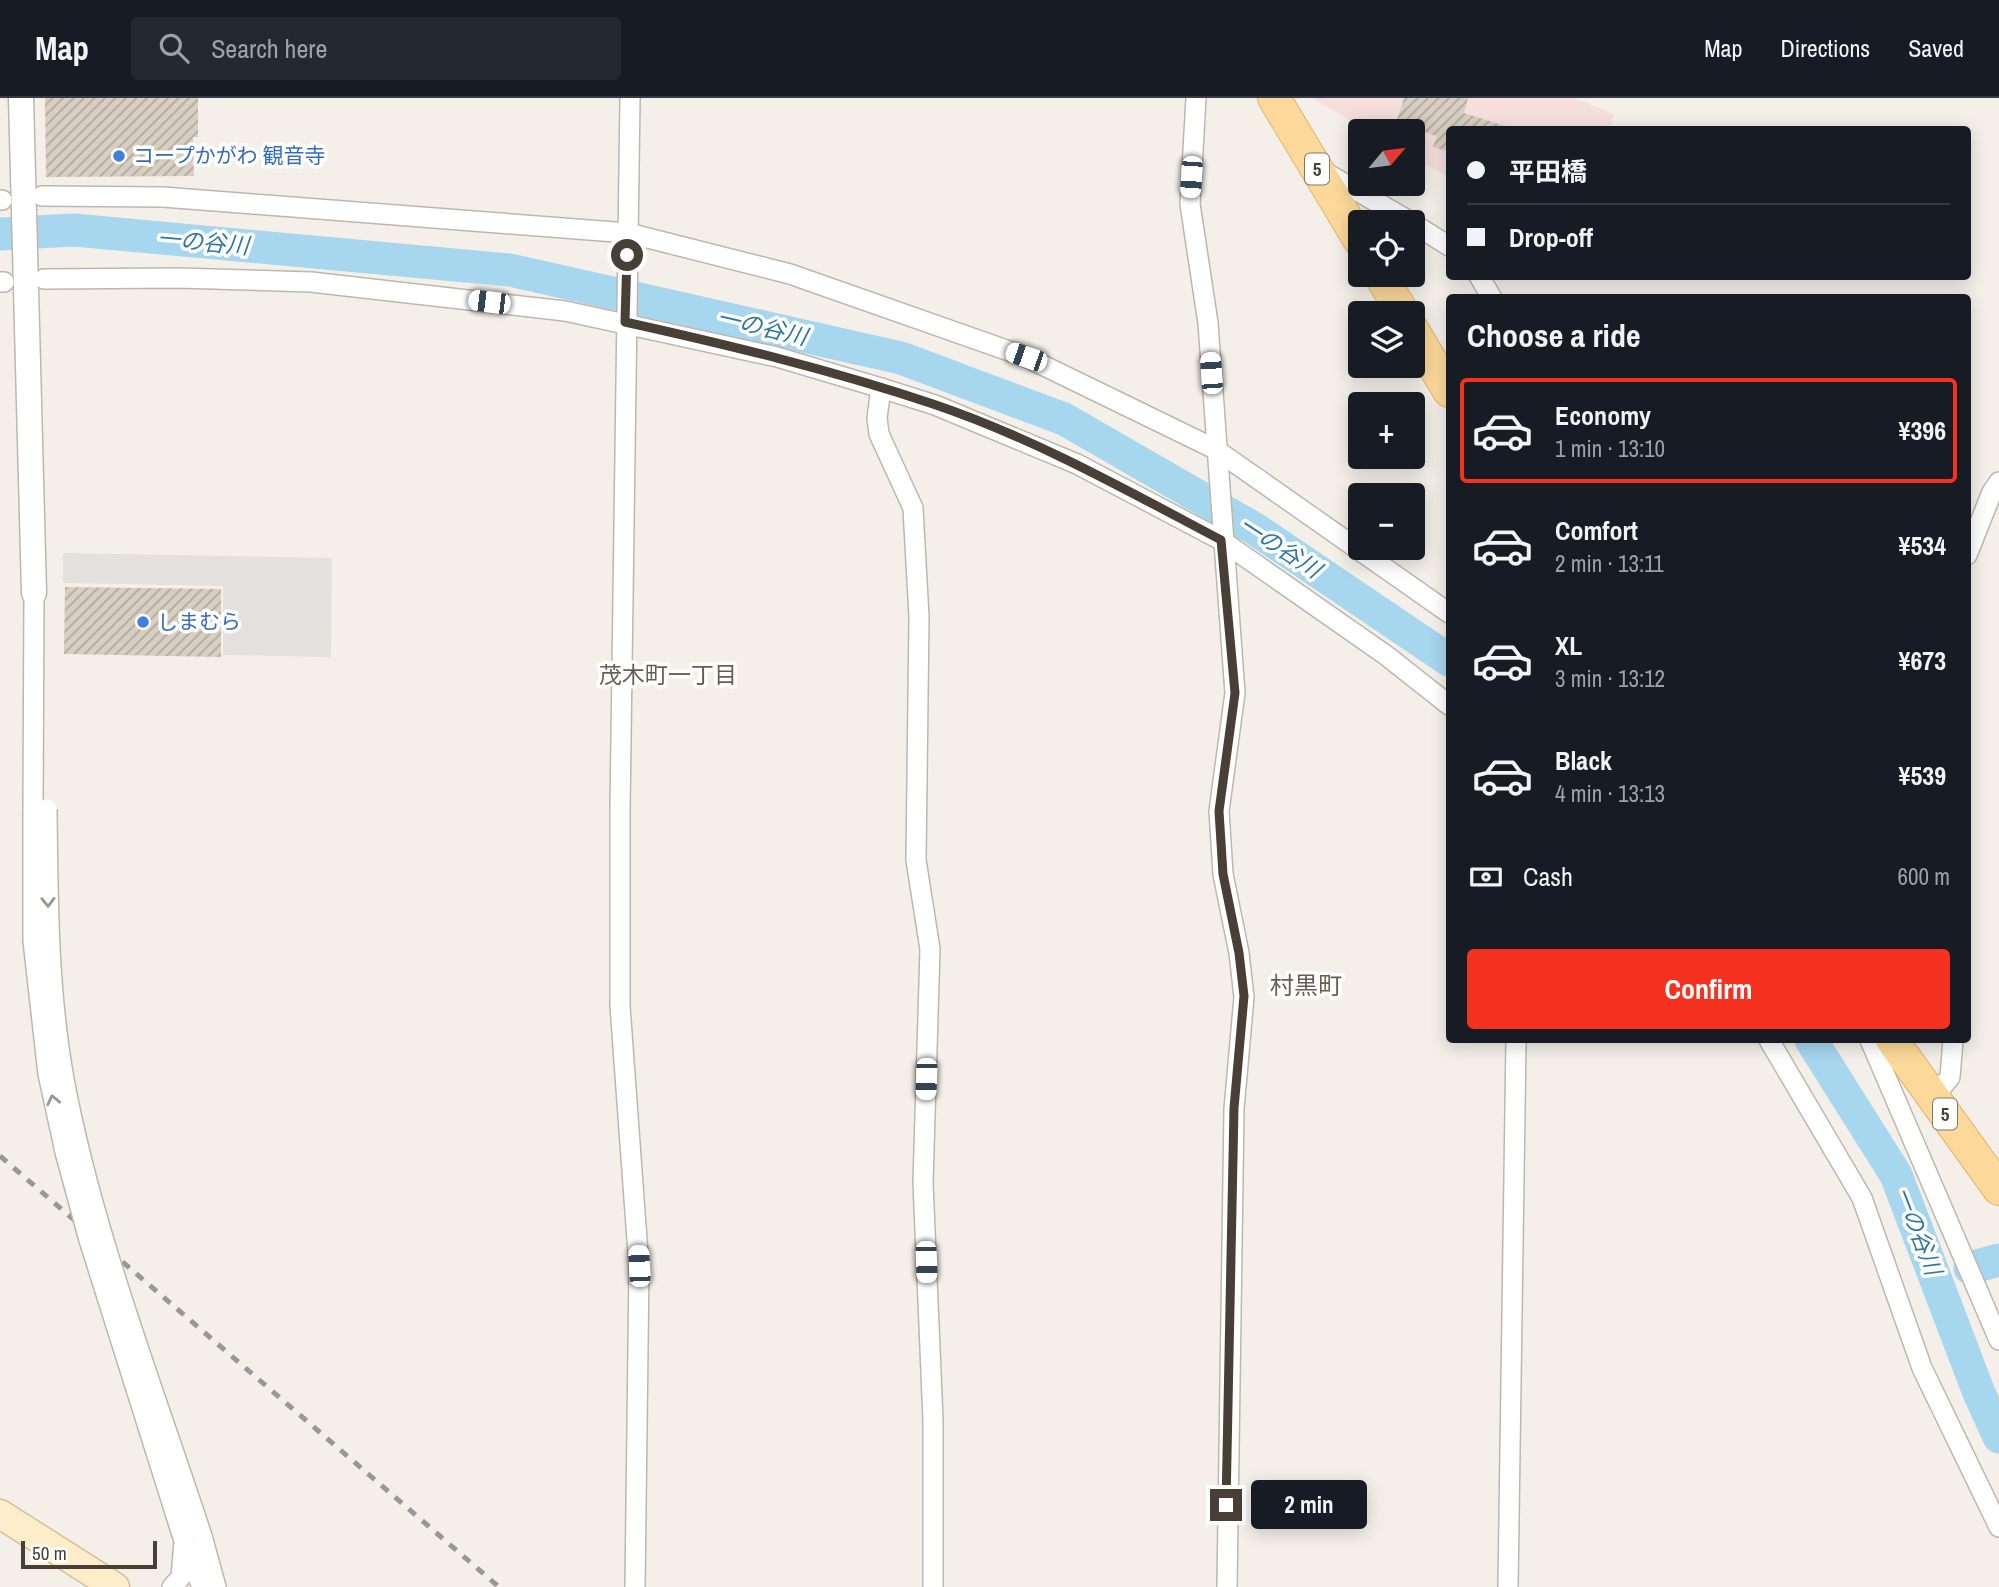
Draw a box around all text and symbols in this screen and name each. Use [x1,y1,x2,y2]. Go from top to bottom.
search box [131,17,621,80]
text: Map [35,26,89,70]
icon: search [155,29,193,67]
text: Search here [211,31,327,66]
text: Map [1704,32,1742,64]
text: Directions [1780,32,1870,64]
text: Saved [1908,32,1964,64]
north arrow [1348,119,1424,196]
map controls [1348,119,1425,560]
place label: コープかがわ 観音寺 [133,141,326,170]
marker: コープかがわ 観音寺 [111,148,127,164]
road number: 5 [1305,153,1329,184]
text: 平田橋 [1509,154,1587,189]
car [1180,155,1203,199]
button: locate [1348,210,1425,287]
text: Drop-off [1509,220,1593,255]
water label: 一の谷川 [156,222,253,261]
route start [611,239,643,271]
car [467,289,512,315]
water label: 一の谷川 [714,301,813,353]
button: layers [1348,301,1425,378]
text: Choose a ride [1467,314,1641,357]
car [1003,340,1050,374]
car [1200,351,1223,395]
button: + [1348,392,1425,469]
text: Economy [1555,398,1651,433]
icon: car [1471,399,1534,462]
text: ¥396 [1899,413,1946,448]
text: 1 min · 13:10 [1555,433,1665,464]
button: − [1348,483,1425,560]
water label: 一の谷川 [1233,509,1330,586]
text: Comfort [1555,513,1638,548]
icon: car [1471,514,1534,577]
text: ¥534 [1899,528,1946,563]
text: 2 min · 13:11 [1555,548,1664,579]
place label: しまむら [157,607,241,636]
marker: しまむら [135,614,151,630]
text: XL [1555,628,1582,663]
icon: car [1471,629,1534,692]
text: ¥673 [1899,643,1946,678]
district label: 茂木町一丁目 [599,659,737,690]
text: 3 min · 13:12 [1555,663,1665,694]
text: Black [1555,743,1612,778]
icon: car [1471,744,1534,807]
text: ¥539 [1899,758,1946,793]
text: 4 min · 13:13 [1555,778,1665,809]
icon: cash [1467,858,1505,896]
text: Cash [1523,859,1573,894]
text: 600 m [1898,861,1950,892]
one-way arrow [40,897,56,908]
button: Confirm [1467,949,1950,1029]
district label: 村黒町 [1270,969,1342,1001]
car [915,1058,938,1100]
one-way arrow [47,1094,62,1106]
road number: 5 [1933,1098,1957,1130]
water label: 一の谷川 [1888,1182,1950,1282]
car [915,1241,938,1283]
car [628,1244,651,1288]
callout: 2 min [1250,1480,1366,1530]
route end [1210,1489,1242,1521]
text: 2 min [1284,1489,1334,1520]
scale bar [21,1538,158,1570]
text: 50 m [32,1540,67,1566]

